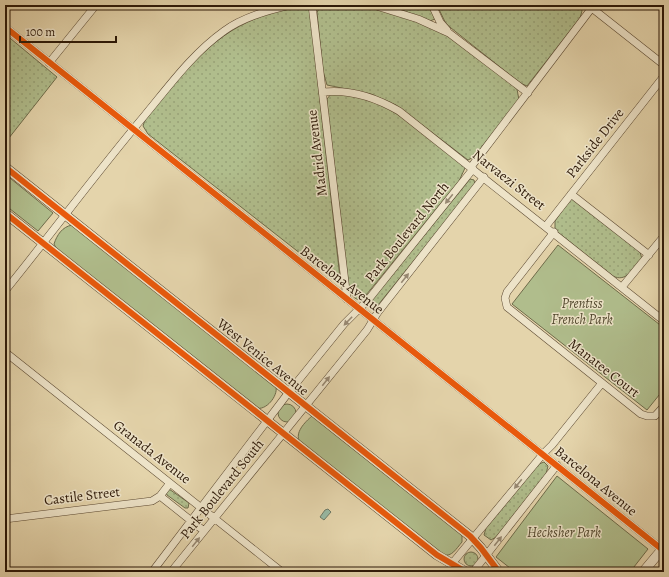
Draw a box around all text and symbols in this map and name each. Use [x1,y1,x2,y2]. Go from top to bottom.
scale bar [20,18,116,44]
text: 100 m [26,24,55,40]
street label: Parkside Drive [562,104,628,182]
street label: Madrid Avenue [302,109,332,197]
street label: Narvaezi Street [468,145,550,215]
street label: Park Boulevard North [361,178,454,286]
one-way arrow [445,194,453,205]
street label: Barcelona Avenue [296,241,388,319]
one-way arrow [401,273,409,284]
park label: Prentiss French Park [551,294,613,329]
street label: West Venice Avenue [212,313,313,400]
one-way arrow [343,316,353,326]
street label: Manatee Court [565,334,644,402]
one-way arrow [322,376,330,387]
street label: Granada Avenue [109,416,195,488]
street label: Park Boulevard South [176,435,269,543]
street label: Barcelona Avenue [551,442,641,520]
one-way arrow [513,478,522,489]
street label: Castile Street [43,482,121,510]
park label: Hecksher Park [527,523,601,542]
one-way arrow [192,536,200,547]
one-way arrow [493,536,502,547]

